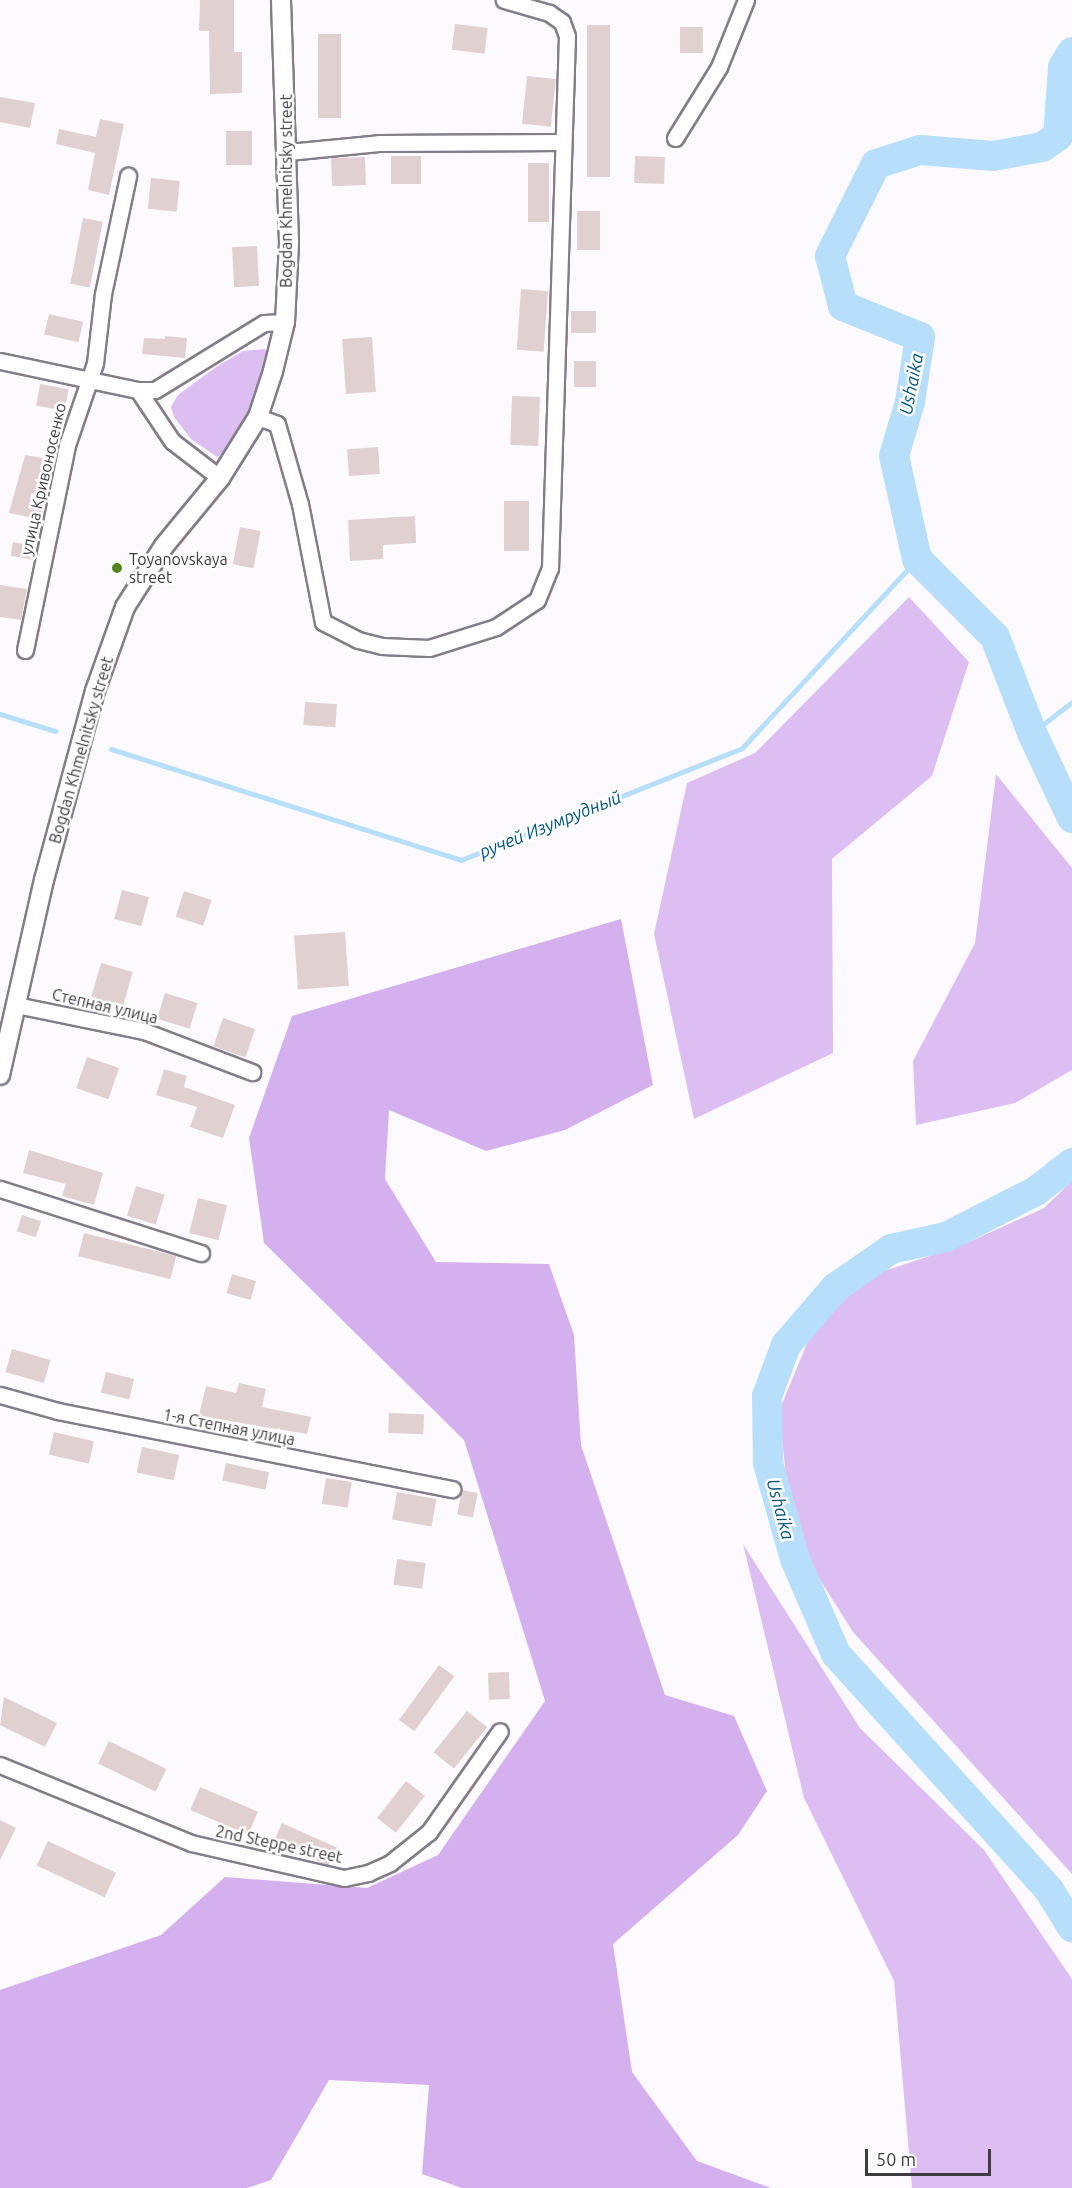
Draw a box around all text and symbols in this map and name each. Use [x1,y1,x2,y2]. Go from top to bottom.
street label: Bogdan Khmelnitsky street [276,94,296,288]
water label: Ushaika [894,351,928,417]
street label: улица Кривоносенко [16,401,70,557]
place label: Toyanovskaya street [129,549,228,587]
marker: Toyanovskaya street [110,561,124,575]
street label: Bogdan Khmelnitsky street [45,654,117,846]
water label: ручей Изумрудный [476,786,624,862]
street label: Степная улица [50,984,160,1028]
street label: 1-я Степная улица [161,1405,297,1449]
water label: Ushaika [763,1476,799,1542]
street label: 2nd Steppe street [214,1821,344,1867]
scale bar [868,2137,994,2175]
text: 50 m [876,2149,916,2169]

